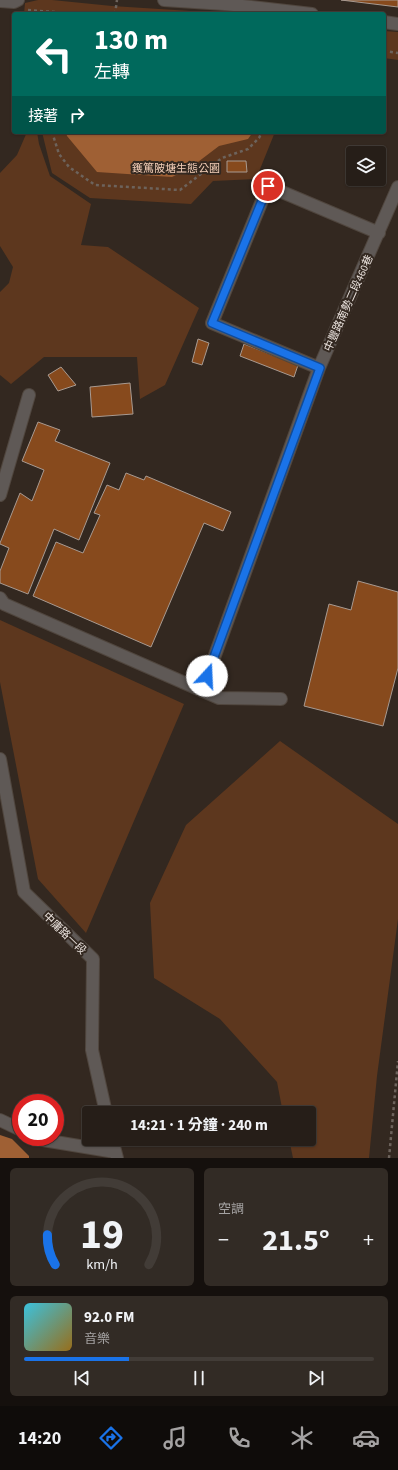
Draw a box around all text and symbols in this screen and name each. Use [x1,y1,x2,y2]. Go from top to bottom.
text: 130 m [94,20,168,60]
icon: left [28,28,80,80]
text: 左轉 [94,60,130,85]
icon: right [66,104,88,126]
text: 接著 [28,106,58,127]
map controls [346,146,386,186]
button: layers [346,146,386,186]
park label: 鑊篤陂塘生態公園 [132,161,220,176]
pin [251,169,285,203]
icon: arrive [257,175,279,197]
street label: 中豐路南勢二段460巷 [320,252,377,354]
position arrow [186,655,228,697]
street label: 中庸路一段 [40,909,90,958]
speed limit sign: 20 [12,1094,64,1146]
text: 14:21 · 1 分鐘 · 240 m [130,1115,268,1136]
text: 空調 [218,1200,244,1218]
text: 19 [80,1205,124,1265]
text: 21.5° [262,1219,330,1262]
text: − [218,1224,229,1256]
text: + [363,1224,374,1256]
text: km/h [86,1254,118,1275]
text: 92.0 FM [84,1307,135,1328]
text: 音樂 [84,1330,110,1348]
icon: previous [71,1367,93,1389]
icon: pause [188,1367,210,1389]
icon: next [305,1367,327,1389]
icon: directions [97,1424,125,1452]
icon: music [161,1424,189,1452]
icon: phone [225,1424,253,1452]
icon: climate [288,1424,316,1452]
icon: car [352,1424,380,1452]
text: 14:20 [18,1426,61,1451]

